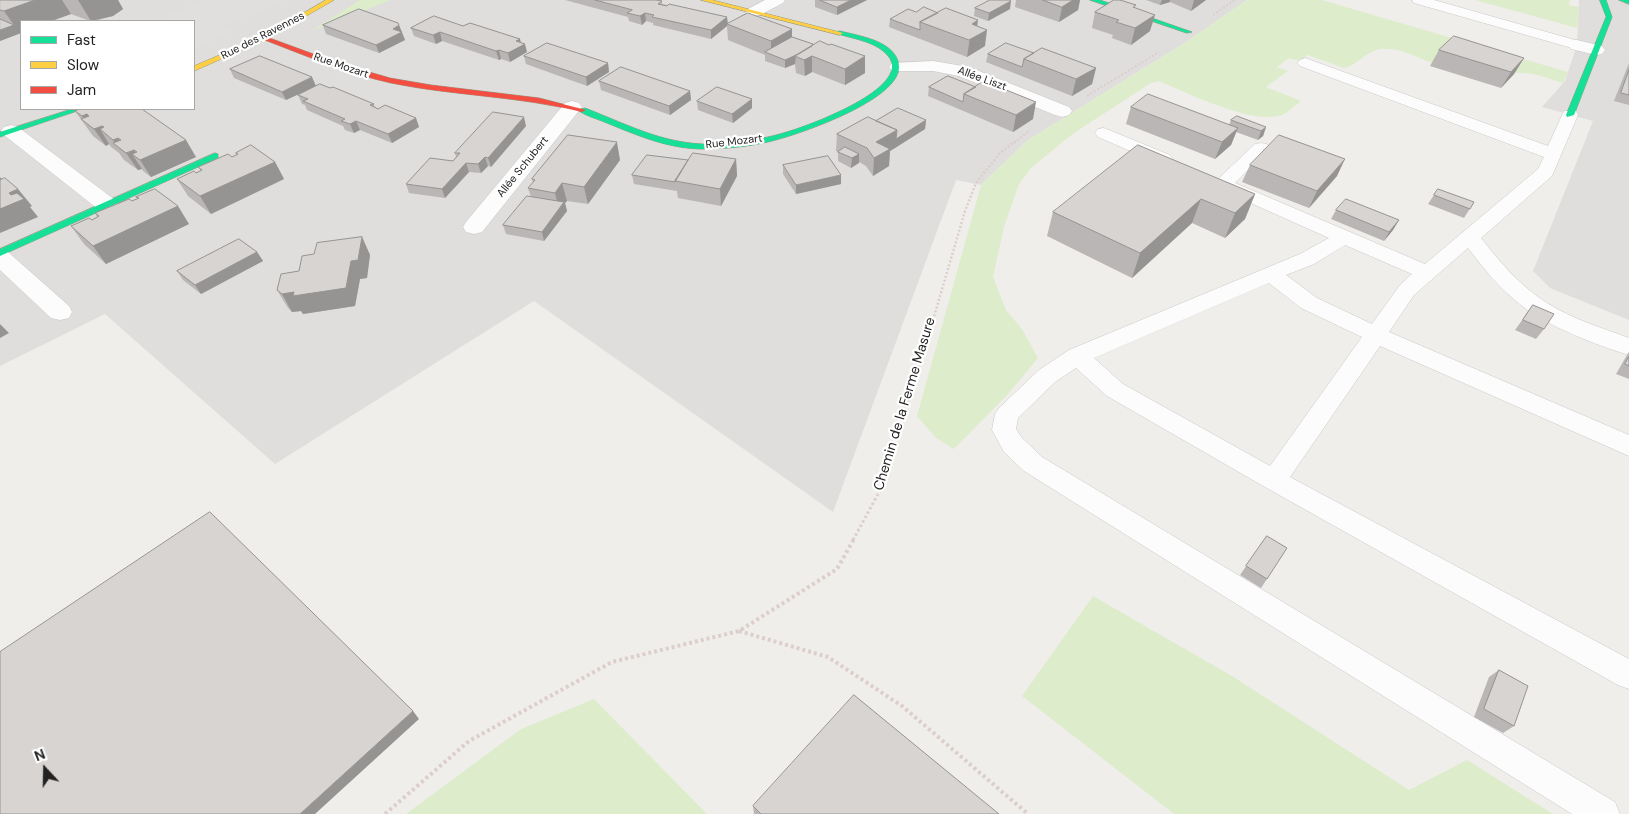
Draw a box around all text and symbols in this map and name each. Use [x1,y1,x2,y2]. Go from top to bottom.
street label: Rue des Ravennes [219,9,307,63]
legend [20,20,195,110]
text: Fast [67,30,96,50]
street label: Rue Mozart [312,50,370,82]
text: Slow [67,55,99,75]
street label: Allée Liszt [956,64,1008,94]
text: Jam [67,80,96,100]
street label: Rue Mozart [705,132,763,152]
street label: Allée Schubert [494,134,552,200]
street label: Chemin de la Ferme Masure [871,315,939,493]
north arrow [20,744,70,794]
text: N [32,745,48,765]

